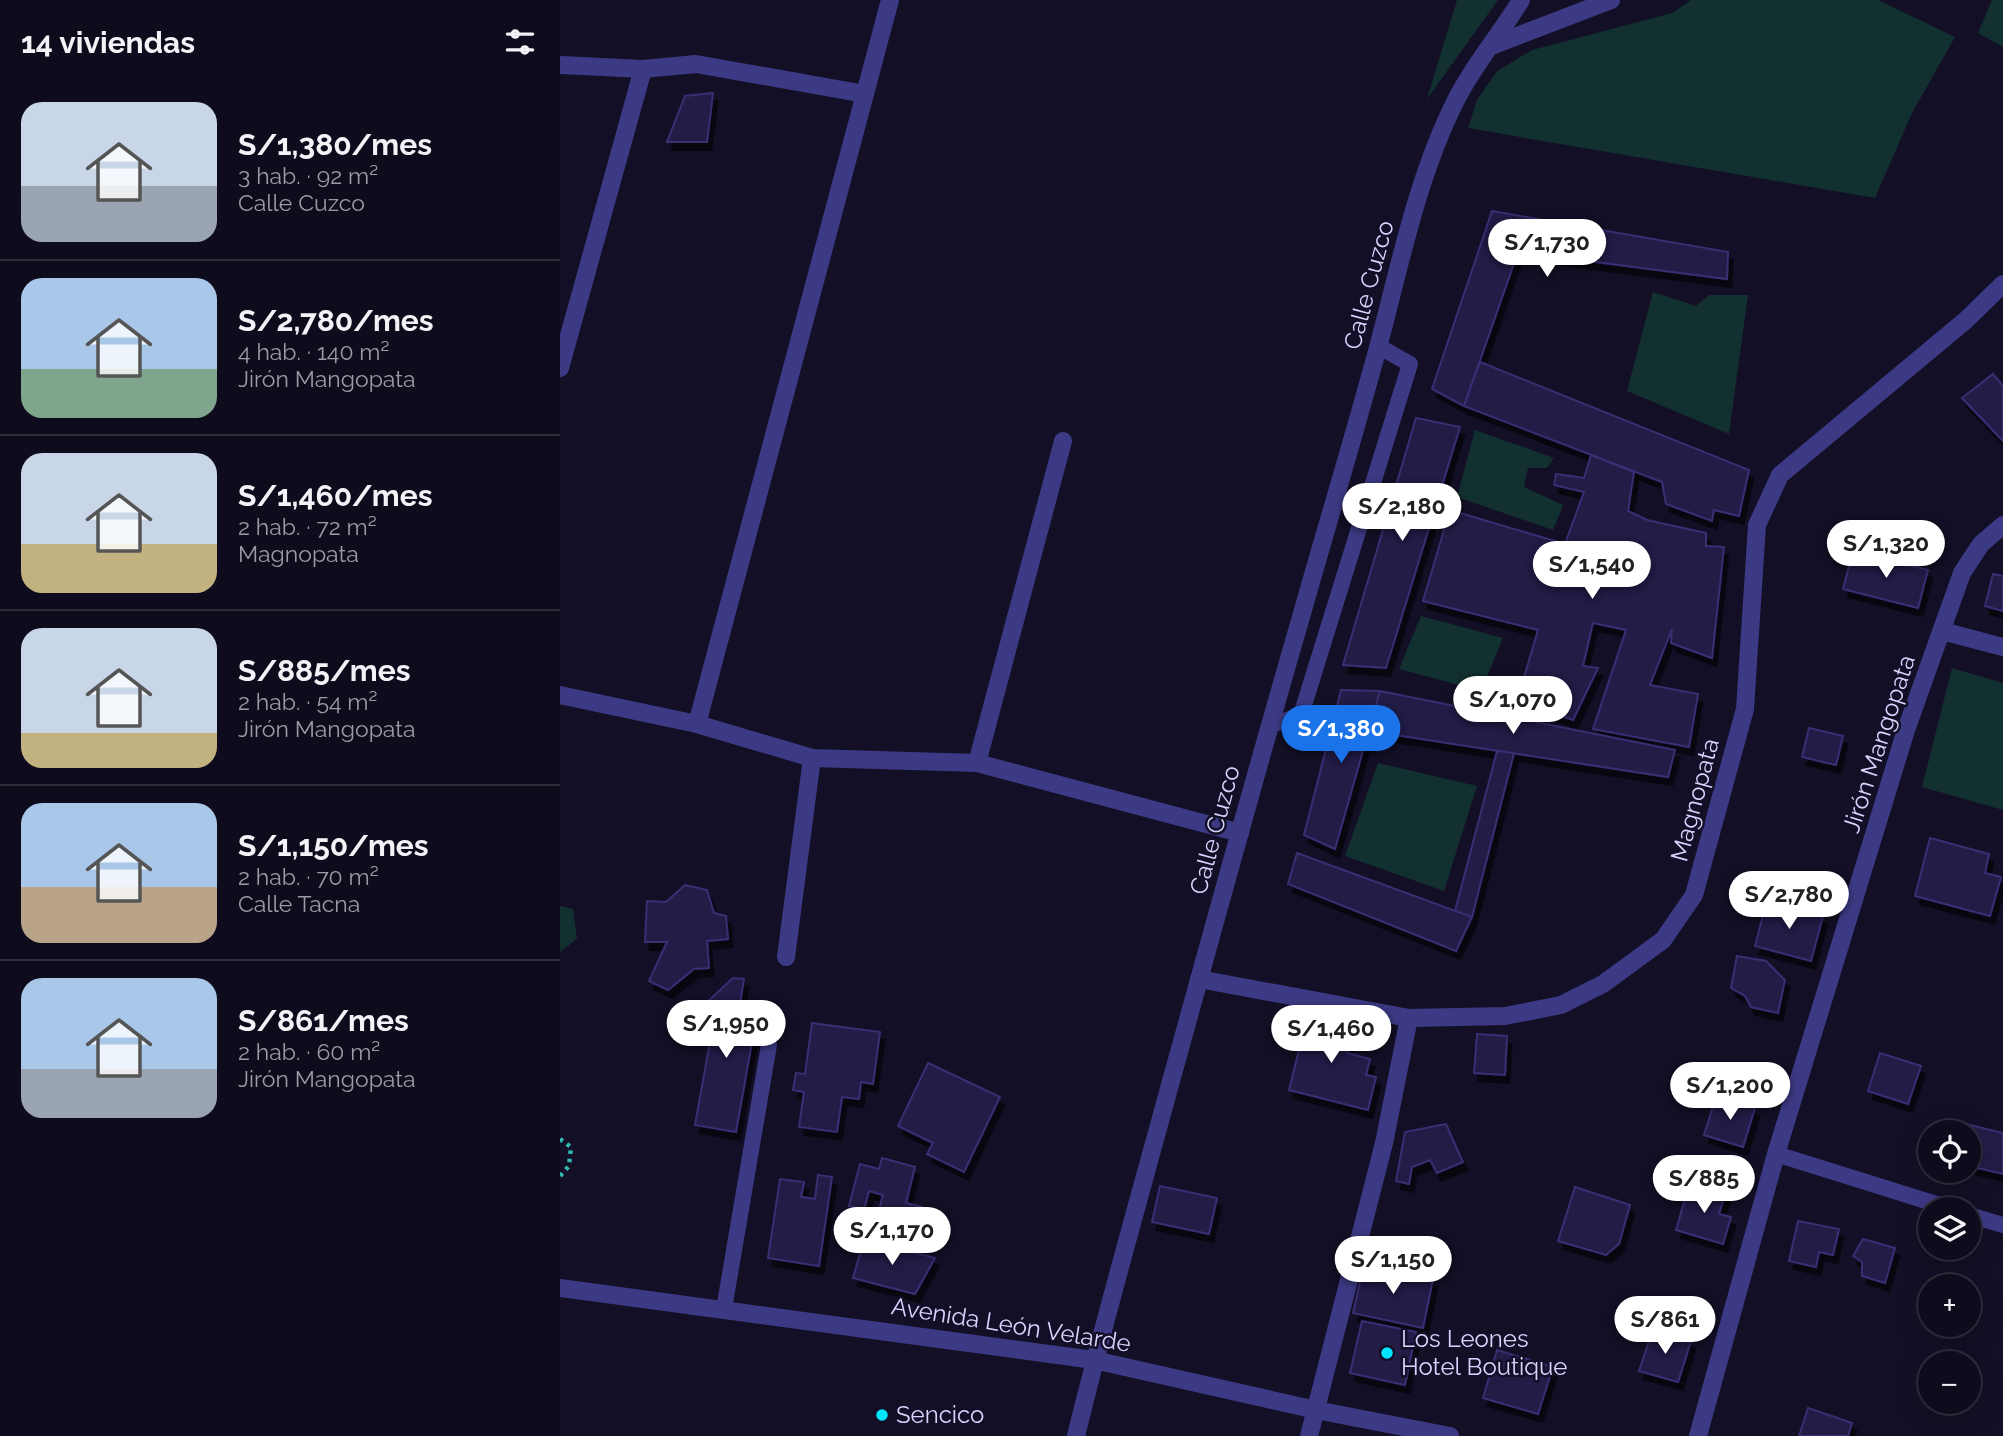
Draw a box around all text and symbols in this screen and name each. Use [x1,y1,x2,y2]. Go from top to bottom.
icon: filters [501,23,539,61]
text: 14 viviendas [21,25,195,60]
text: S/1,380/mes [238,127,432,162]
icon: home [77,130,161,214]
text: 3 hab. · 92 m² [238,162,378,189]
text: Calle Cuzco [238,189,365,216]
street label: Calle Cuzco [1337,217,1400,353]
pin: S/1,730 [1482,219,1612,279]
text: S/1,730 [1504,228,1590,255]
text: S/2,780/mes [238,303,434,338]
icon: home [77,306,161,390]
text: 4 hab. · 140 m² [238,338,389,365]
text: Jirón Mangopata [238,365,416,392]
text: S/1,460/mes [238,478,433,513]
icon: home [77,481,161,565]
pin: S/2,180 [1337,484,1467,543]
text: S/2,180 [1358,492,1446,519]
text: 2 hab. · 72 m² [238,513,377,540]
pin: S/1,320 [1821,520,1951,580]
text: S/1,320 [1843,529,1929,556]
text: Magnopata [238,540,359,567]
pin: S/1,540 [1527,542,1657,601]
text: S/1,540 [1549,550,1635,577]
street label: Jirón Mangopata [1836,651,1921,836]
text: S/885/mes [238,653,411,688]
icon: home [77,656,161,740]
pin: S/1,070 [1448,676,1578,736]
text: S/1,070 [1469,685,1557,712]
text: 2 hab. · 54 m² [238,688,377,715]
pin: S/1,380 [1276,706,1406,765]
text: S/1,380 [1297,714,1385,741]
text: Jirón Mangopata [238,715,416,742]
street label: Magnopata [1664,735,1725,864]
street label: Calle Cuzco [1183,762,1246,898]
text: S/1,150/mes [238,828,429,863]
icon: home [77,831,161,915]
text: 2 hab. · 70 m² [238,863,379,890]
pin: S/2,780 [1724,872,1854,931]
text: S/2,780 [1745,880,1833,907]
text: Calle Tacna [238,890,360,917]
pin: S/1,950 [661,1000,791,1060]
text: S/861/mes [238,1003,409,1038]
icon: home [77,1006,161,1090]
pin: S/1,460 [1266,1006,1396,1065]
text: S/1,950 [683,1009,769,1036]
text: S/1,460 [1287,1014,1375,1041]
text: 2 hab. · 60 m² [238,1038,380,1065]
pin: S/1,200 [1665,1062,1795,1122]
text: Jirón Mangopata [238,1065,416,1092]
text: S/1,200 [1686,1071,1774,1098]
map controls [1918,1120,1981,1414]
button: locate [1918,1120,1981,1183]
pin: S/885 [1655,1156,1753,1215]
text: S/885 [1669,1164,1739,1191]
button: layers [1918,1197,1981,1260]
pin: S/1,170 [827,1208,957,1267]
text: S/1,170 [850,1216,934,1243]
pin: S/1,150 [1328,1236,1458,1296]
text: S/1,150 [1351,1245,1435,1272]
button: + [1918,1274,1981,1337]
street label: Avenida León Velarde [889,1291,1133,1358]
pin: S/861 [1616,1296,1714,1356]
text: S/861 [1630,1305,1700,1332]
place label: Los Leones Hotel Boutique [1401,1324,1567,1381]
marker: Los Leones Hotel Boutique [1379,1345,1395,1361]
button: − [1918,1351,1981,1414]
place label: Sencico [896,1400,984,1429]
marker: Sencico [874,1407,890,1423]

